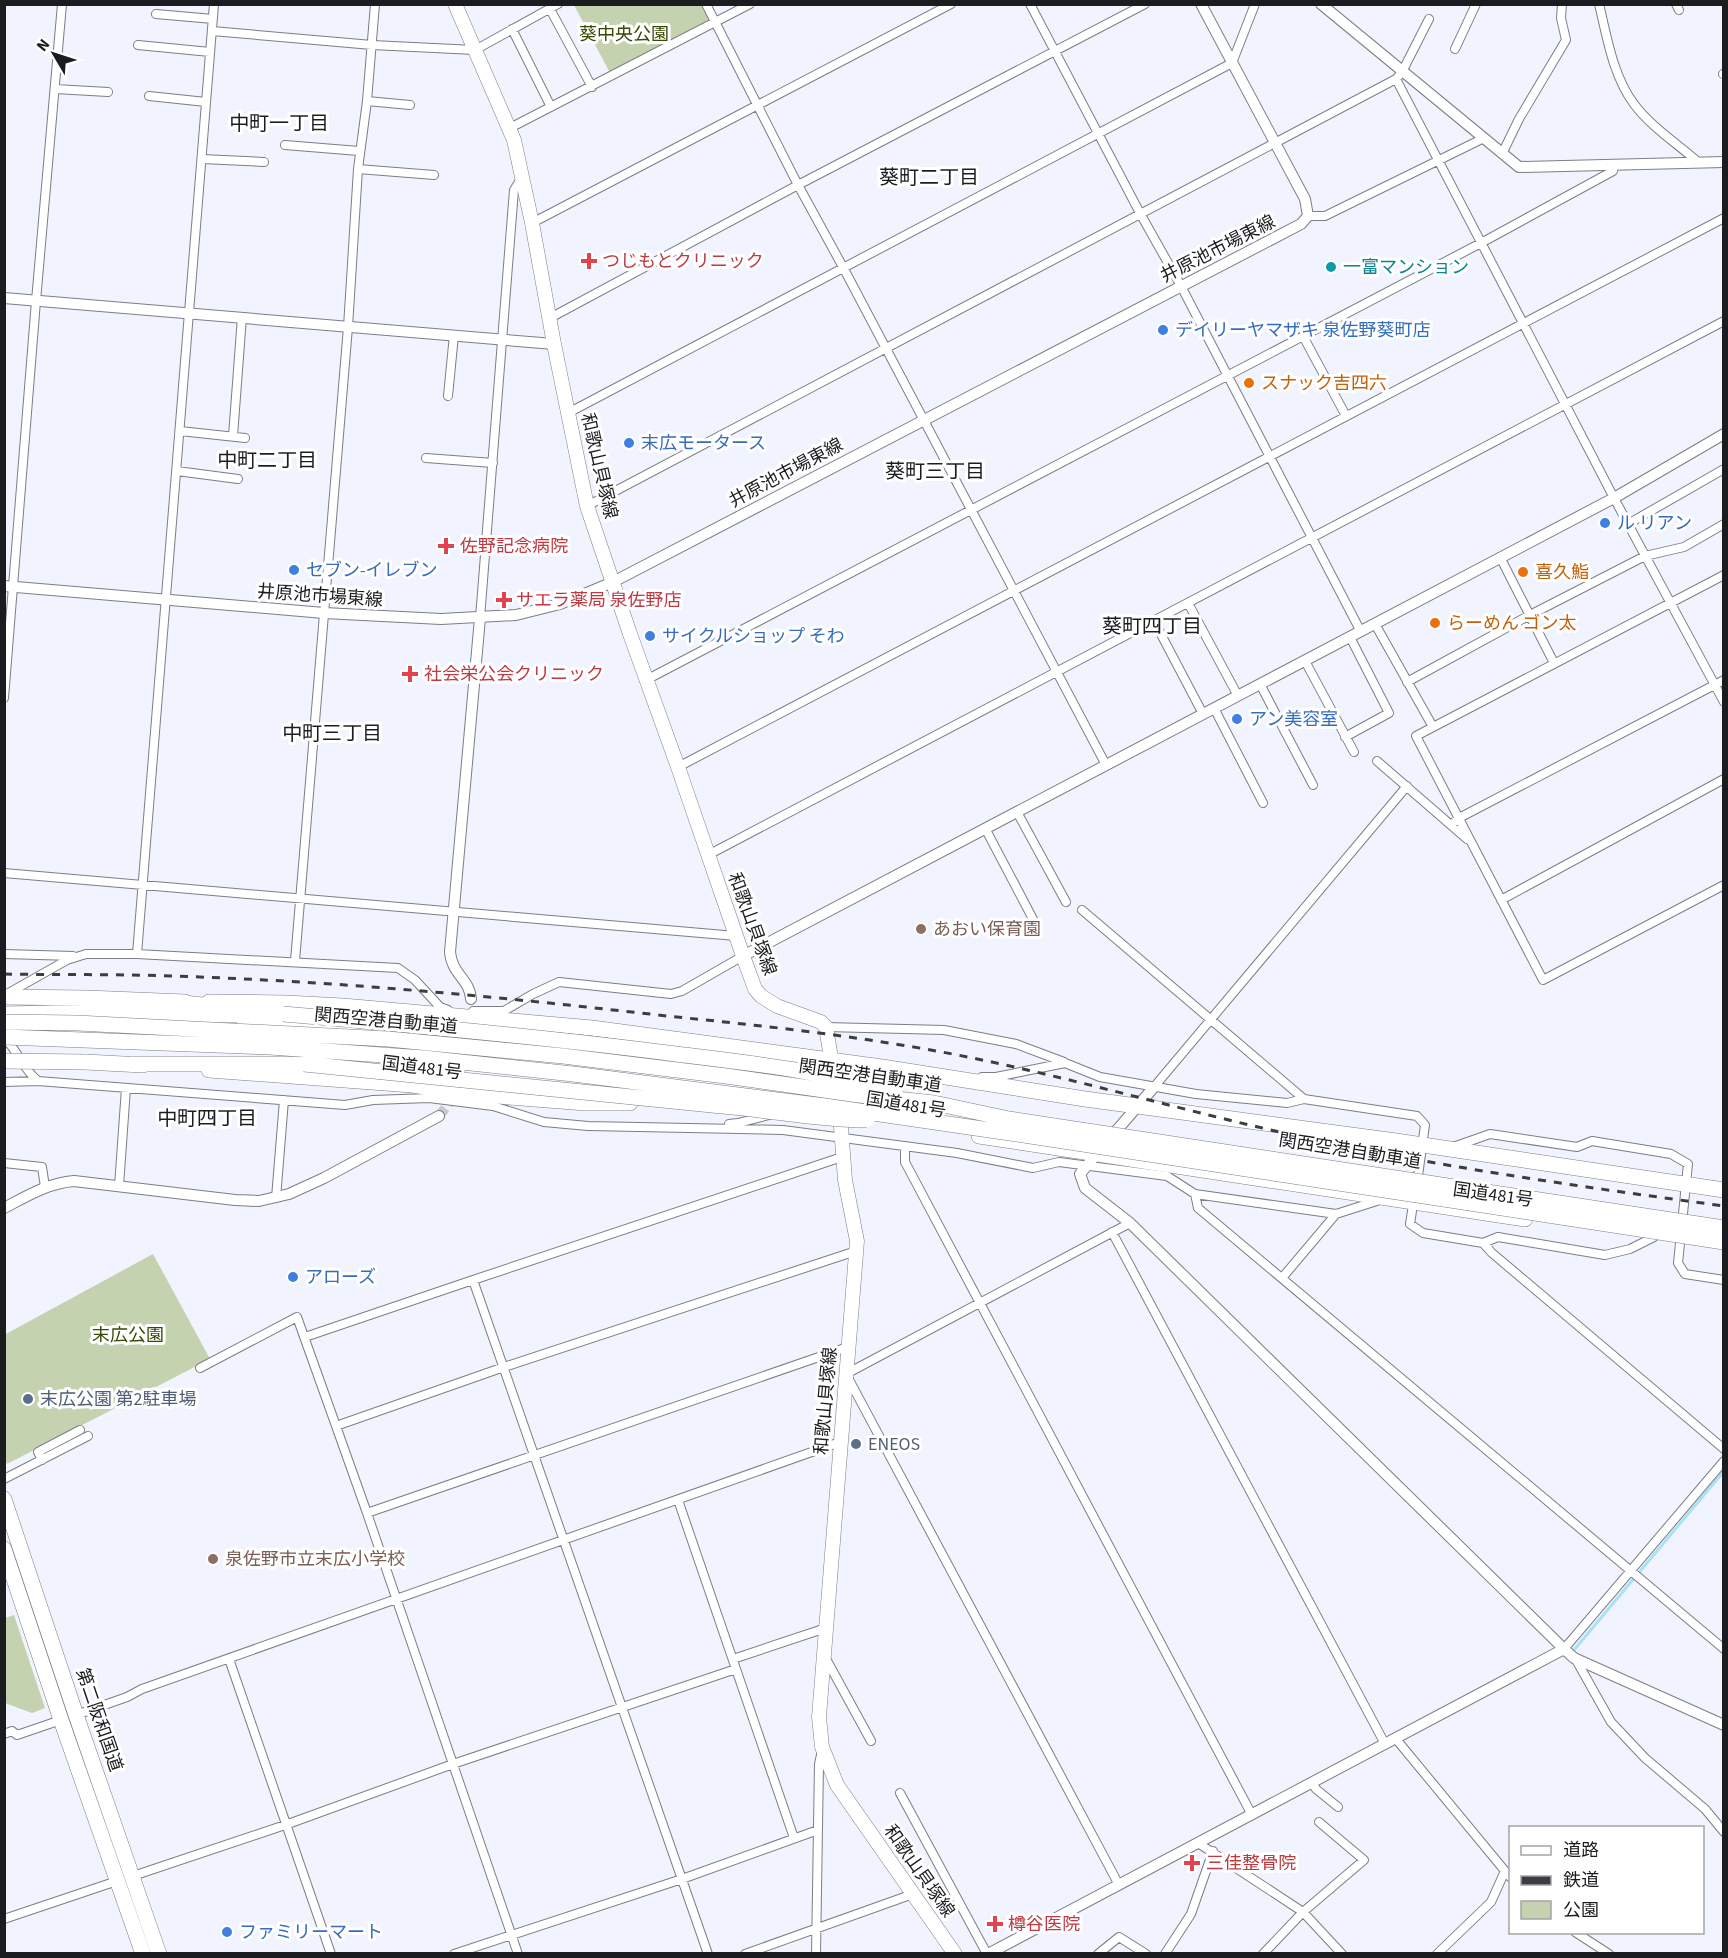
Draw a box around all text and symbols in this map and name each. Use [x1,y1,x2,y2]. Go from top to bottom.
park label: 葵中央公園 [579,22,669,47]
north arrow [24,24,84,84]
text: N [31,34,55,56]
district label: 中町一丁目 [229,110,329,138]
district label: 葵町二丁目 [879,164,979,192]
street label: 井原池市場東線 [1156,209,1280,289]
place label: つじもとクリニック [602,249,764,274]
marker: つじもとクリニック [580,252,598,270]
place label: 一富マンション [1343,255,1469,280]
marker: 一富マンション [1324,260,1338,274]
place label: デイリーヤマザキ 泉佐野葵町店 [1175,318,1431,343]
marker: デイリーヤマザキ 泉佐野葵町店 [1156,323,1170,337]
place label: スナック吉四六 [1261,371,1387,396]
marker: スナック吉四六 [1242,376,1256,390]
street label: 和歌山貝塚線 [575,411,623,521]
place label: 末広モータース [641,431,766,456]
street label: 井原池市場東線 [725,432,847,514]
marker: 末広モータース [622,436,636,450]
district label: 中町二丁目 [217,447,317,475]
district label: 葵町三丁目 [885,458,985,486]
place label: ル リアン [1617,511,1692,536]
marker: ル リアン [1598,516,1612,530]
place label: 佐野記念病院 [460,534,568,559]
marker: 佐野記念病院 [437,537,455,555]
place label: セブン-イレブン [306,558,438,583]
place label: 喜久鮨 [1535,560,1589,585]
marker: セブン-イレブン [287,563,301,577]
marker: 喜久鮨 [1516,565,1530,579]
street label: 井原池市場東線 [256,579,384,613]
place label: サエラ薬局 泉佐野店 [516,588,682,613]
marker: サエラ薬局 泉佐野店 [497,593,511,607]
place label: らーめん ゴン太 [1447,611,1577,636]
district label: 葵町四丁目 [1102,613,1202,641]
marker: らーめん ゴン太 [1428,616,1442,630]
place label: サイクルショップ そわ [662,624,845,649]
marker: サイクルショップ そわ [643,629,657,643]
place label: 社会栄公会クリニック [424,662,604,687]
marker: 社会栄公会クリニック [401,665,419,683]
place label: アン美容室 [1249,707,1338,732]
marker: アン美容室 [1230,712,1244,726]
district label: 中町三丁目 [282,720,382,748]
street label: 和歌山貝塚線 [722,869,782,979]
place label: あおい保育園 [933,917,1041,942]
marker: あおい保育園 [914,922,928,936]
street label: 関西空港自動車道 [313,1002,459,1040]
street label: 国道481号 [380,1051,464,1085]
street label: 関西空港自動車道 [797,1054,943,1098]
street label: 国道481号 [864,1086,948,1124]
district label: 中町四丁目 [157,1105,257,1133]
street label: 関西空港自動車道 [1277,1127,1423,1175]
street label: 国道481号 [1451,1177,1535,1213]
place label: アローズ [305,1265,376,1290]
marker: アローズ [286,1270,300,1284]
park label: 末広公園 [92,1323,164,1348]
street label: 和歌山貝塚線 [809,1346,843,1456]
place label: 末広公園 第2駐車場 [40,1387,197,1412]
marker: 末広公園 第2駐車場 [21,1392,35,1406]
place label: ENEOS [868,1432,920,1457]
marker: ENEOS [849,1437,863,1451]
place label: 泉佐野市立末広小学校 [225,1547,405,1572]
marker: 泉佐野市立末広小学校 [206,1552,220,1566]
street label: 第二阪和国道 [70,1665,128,1775]
street label: 和歌山貝塚線 [878,1820,960,1922]
legend [1509,1826,1704,1934]
text: 道路 [1563,1838,1599,1863]
place label: 三佳整骨院 [1206,1851,1296,1876]
marker: 三佳整骨院 [1183,1854,1201,1872]
text: 鉄道 [1563,1868,1599,1893]
text: 公園 [1563,1898,1599,1923]
place label: 樽谷医院 [1008,1912,1080,1937]
marker: 樽谷医院 [986,1915,1004,1933]
place label: ファミリーマート [239,1920,383,1945]
marker: ファミリーマート [220,1925,234,1939]

